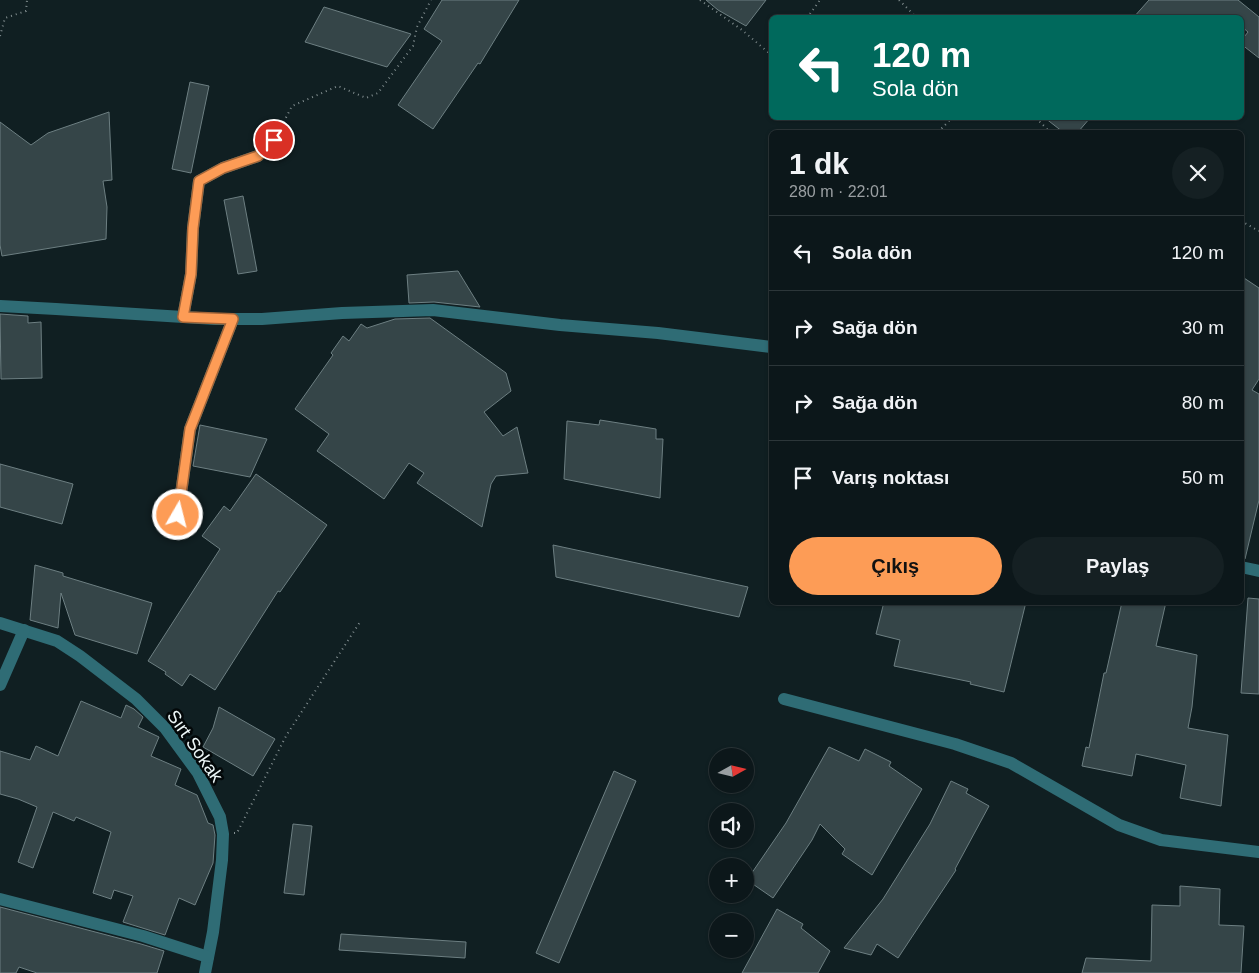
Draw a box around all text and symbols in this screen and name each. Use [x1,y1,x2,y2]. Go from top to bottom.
icon: left [789,35,854,100]
text: 120 m [872,35,971,74]
text: Sola dön [872,76,959,101]
pin [253,119,295,161]
icon: arrive [260,126,288,154]
text: 1 dk [789,147,849,180]
button: close [1172,147,1224,199]
text: 280 m · 22:01 [789,183,888,200]
icon: left [789,239,817,267]
text: Sola dön [832,242,912,263]
text: 120 m [1171,242,1224,263]
icon: right [789,314,817,342]
text: Sağa dön [832,317,918,338]
text: 30 m [1182,317,1224,338]
icon: right [789,389,817,417]
text: Sağa dön [832,392,918,413]
text: 80 m [1182,392,1224,413]
icon: arrive [789,464,817,492]
text: Varış noktası [832,467,949,488]
text: 50 m [1182,467,1224,488]
position arrow [151,488,203,540]
button: Çıkış [789,537,1002,595]
button: Paylaş [1012,537,1224,595]
street label: Sırt Sokak [163,706,228,787]
north arrow [709,748,754,792]
map controls [709,748,754,958]
button: sound [709,803,754,848]
button: + [709,858,754,903]
button: − [709,913,754,958]

